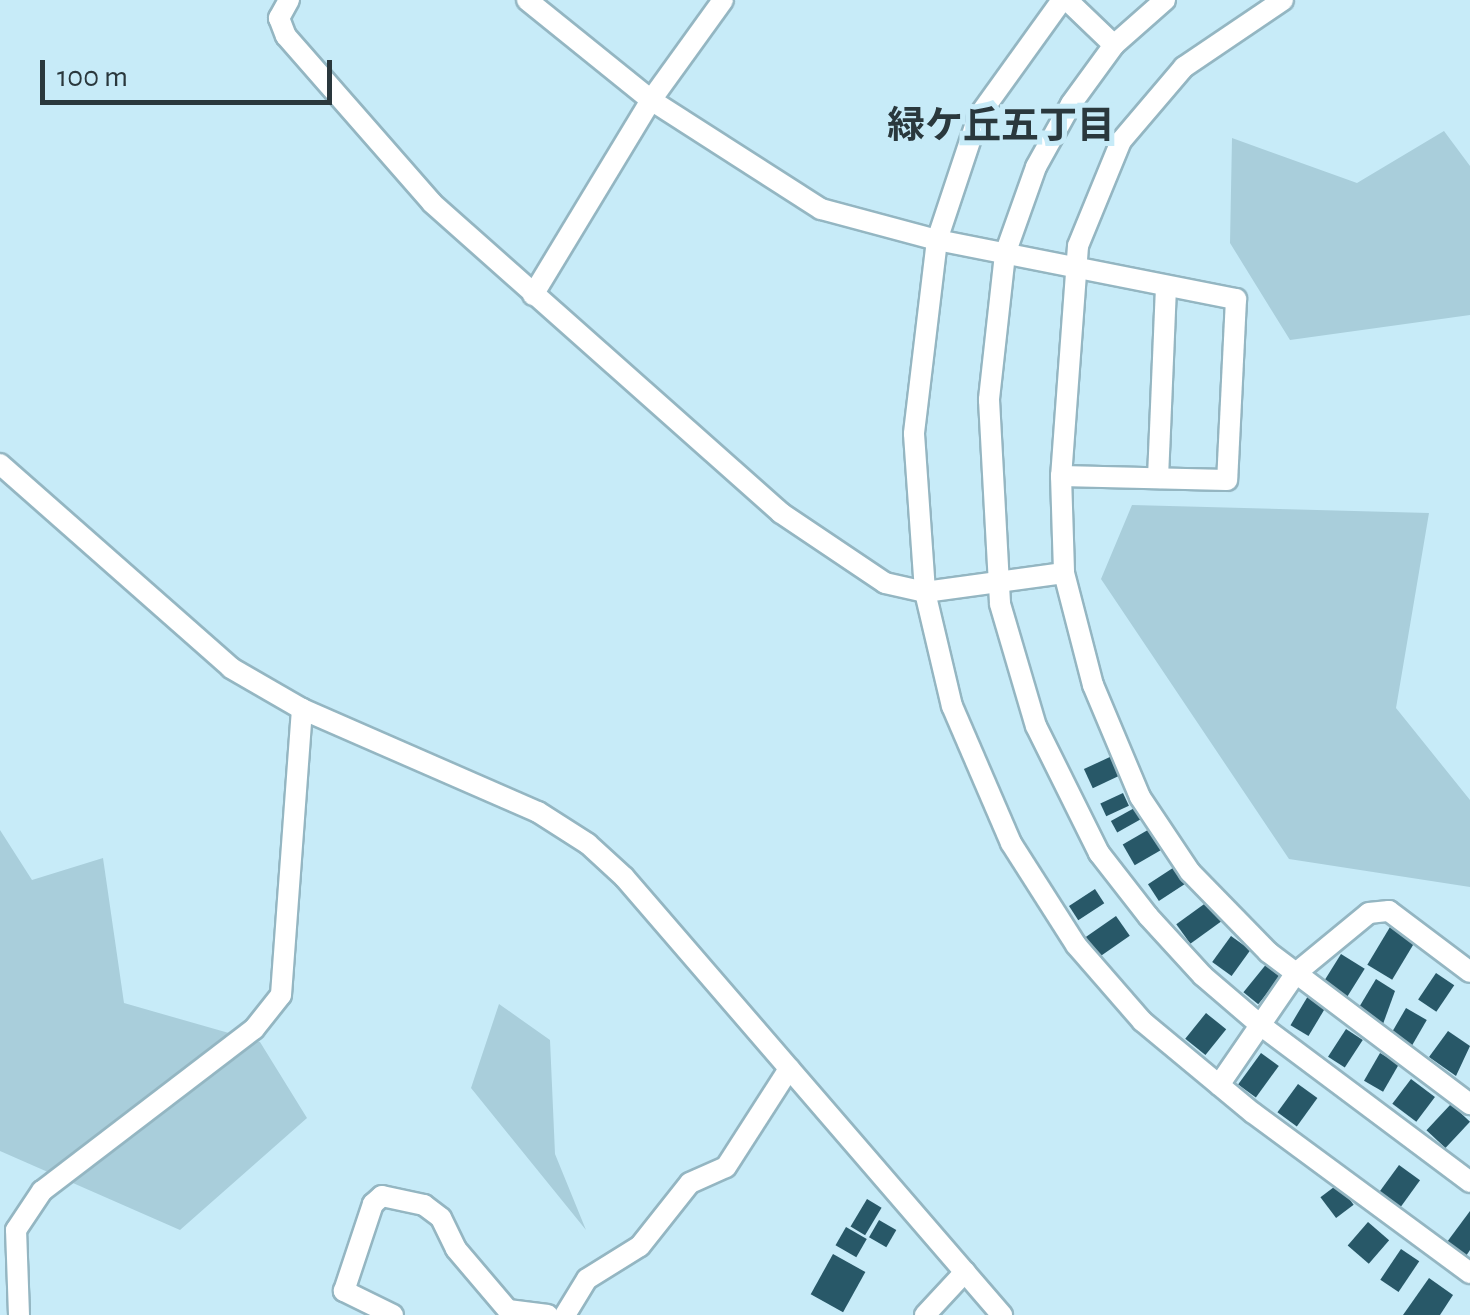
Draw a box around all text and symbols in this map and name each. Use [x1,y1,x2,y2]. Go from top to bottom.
scale bar [45,40,338,102]
text: 100 m [57,62,128,92]
district label: 緑ケ丘五丁目 [887,105,1115,151]

